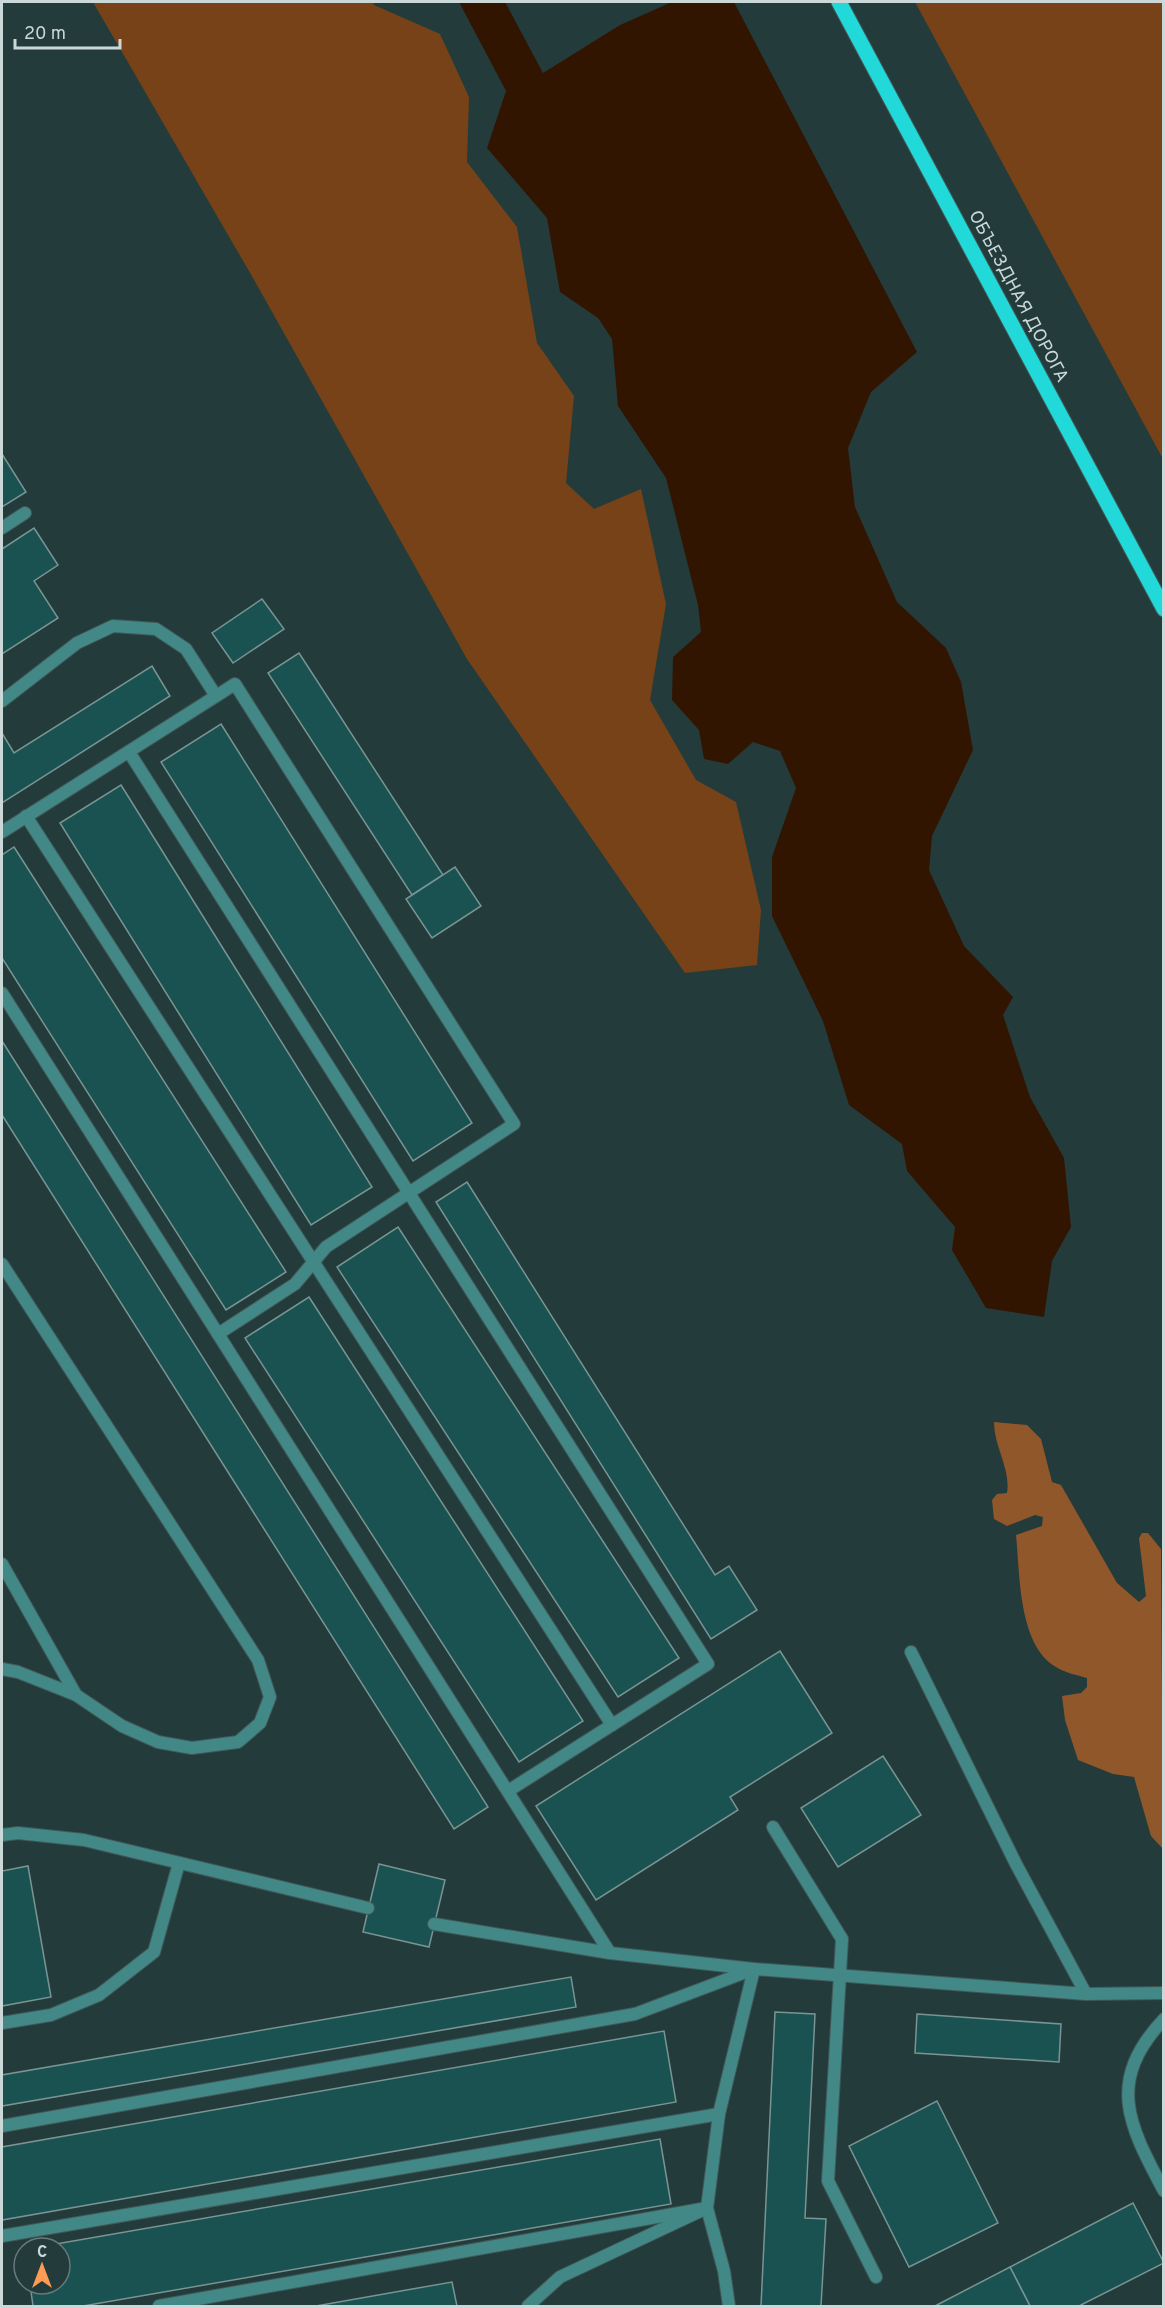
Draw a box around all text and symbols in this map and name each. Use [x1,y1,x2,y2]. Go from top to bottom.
scale bar [15,12,120,50]
text: 20 m [24,23,66,46]
street label: ОБЪЕЗДНАЯ ДОРОГА [963,207,1073,387]
north arrow [12,2236,72,2296]
text: С [37,2243,47,2263]

